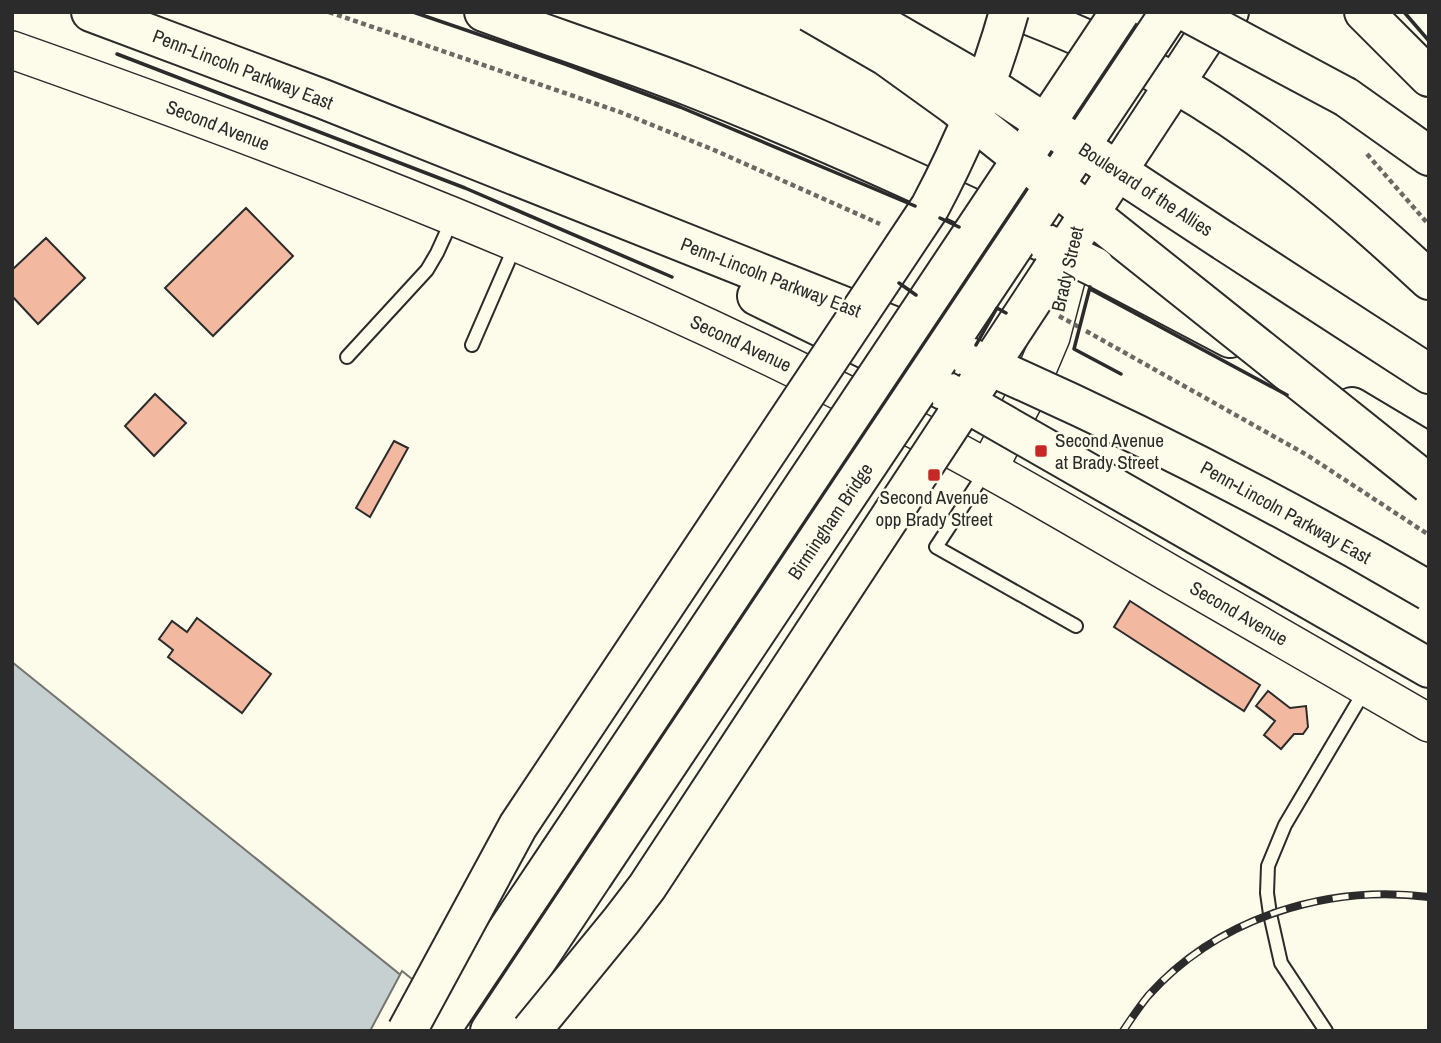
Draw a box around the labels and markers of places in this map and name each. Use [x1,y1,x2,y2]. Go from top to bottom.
place label: Second Avenue at Brady Street [1055,427,1164,475]
marker: Second Avenue at Brady Street [1033,443,1049,459]
marker: Second Avenue opp Brady Street [926,467,942,483]
place label: Second Avenue opp Brady Street [876,484,993,532]

